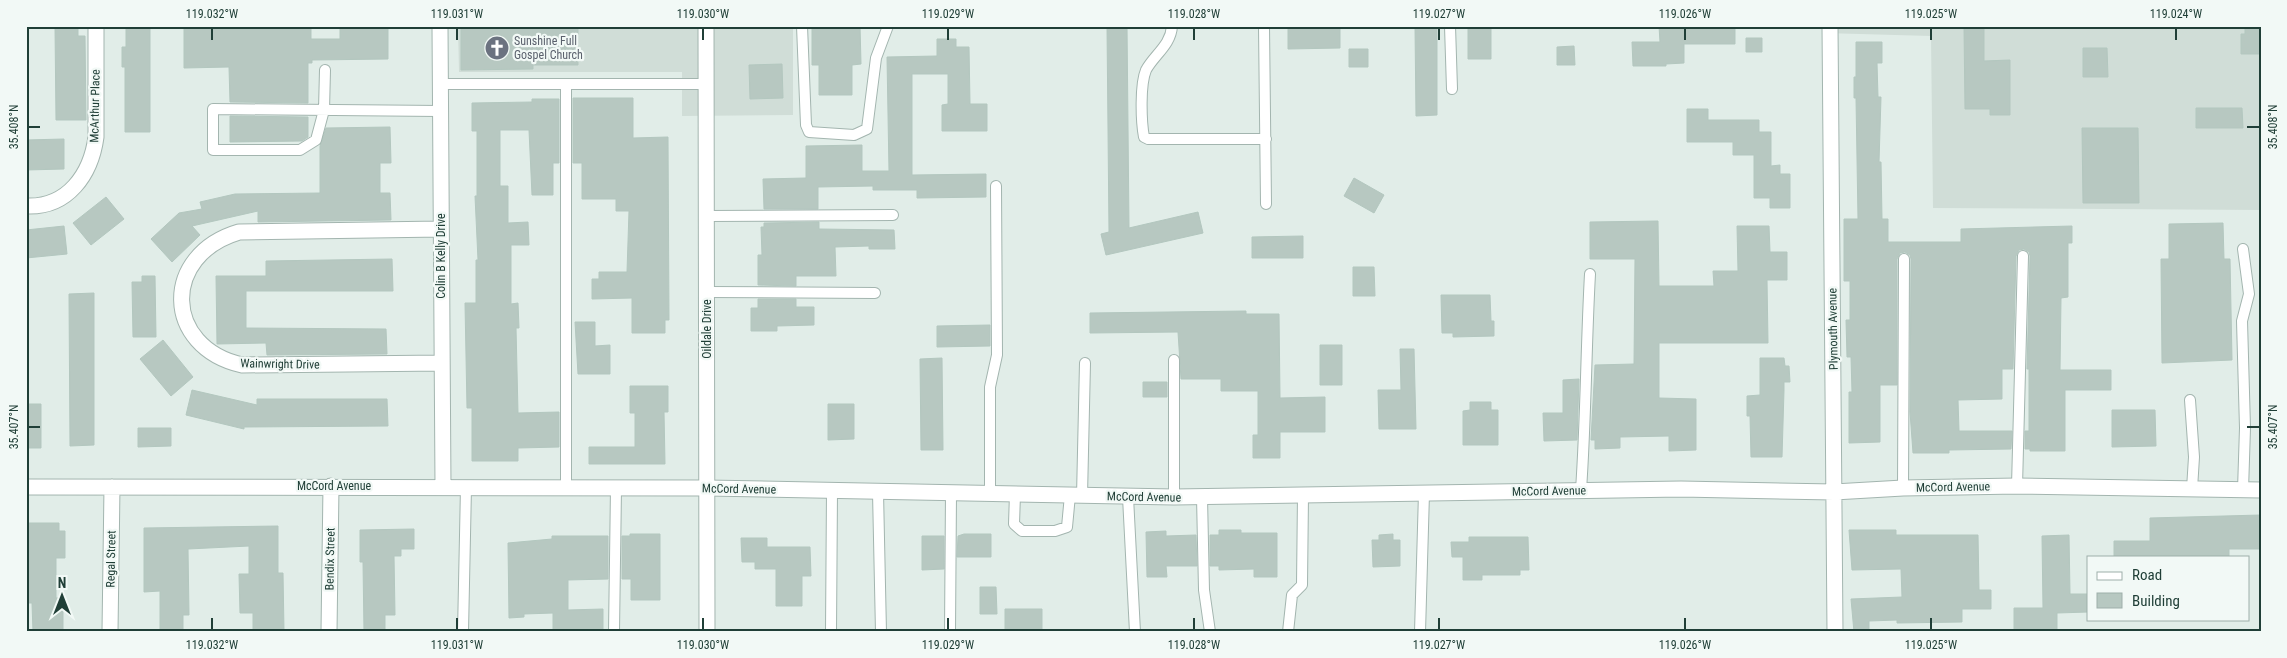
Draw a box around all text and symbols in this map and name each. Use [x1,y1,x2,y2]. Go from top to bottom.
text: 119.032°W [186,7,238,21]
text: 119.031°W [431,7,483,21]
text: 119.030°W [677,7,729,21]
text: 119.029°W [922,7,974,21]
text: 119.028°W [1168,7,1220,21]
text: 119.027°W [1413,7,1465,21]
text: 119.026°W [1659,7,1711,21]
text: 119.025°W [1905,7,1957,21]
text: 119.024°W [2150,7,2202,21]
place label: Sunshine Full Gospel Church [514,34,583,62]
church icon: Sunshine Full Gospel Church [484,35,510,61]
street label: McArthur Place [87,69,103,143]
text: 35.408°N [7,105,21,149]
text: 35.408°N [2266,105,2280,149]
street label: Colin B Kelly Drive [434,213,448,299]
street label: Plymouth Avenue [1825,288,1841,370]
street label: Oildale Drive [700,299,714,359]
street label: Wainwright Drive [240,356,320,372]
text: 35.407°N [7,405,21,449]
text: 35.407°N [2266,405,2280,449]
street label: McCord Avenue [297,479,371,493]
street label: McCord Avenue [1916,479,1991,495]
street label: McCord Avenue [702,481,777,497]
street label: McCord Avenue [1512,483,1587,499]
street label: McCord Avenue [1107,489,1182,505]
street label: Bendix Street [322,527,338,591]
street label: Regal Street [104,530,119,588]
legend [2087,556,2250,620]
text: Road [2132,566,2162,584]
north arrow [38,570,88,620]
text: N [58,575,66,591]
text: Building [2132,592,2180,610]
text: 119.032°W [186,638,238,652]
text: 119.031°W [431,638,483,652]
text: 119.030°W [677,638,729,652]
text: 119.029°W [922,638,974,652]
text: 119.028°W [1168,638,1220,652]
text: 119.027°W [1413,638,1465,652]
text: 119.026°W [1659,638,1711,652]
text: 119.025°W [1905,638,1957,652]

